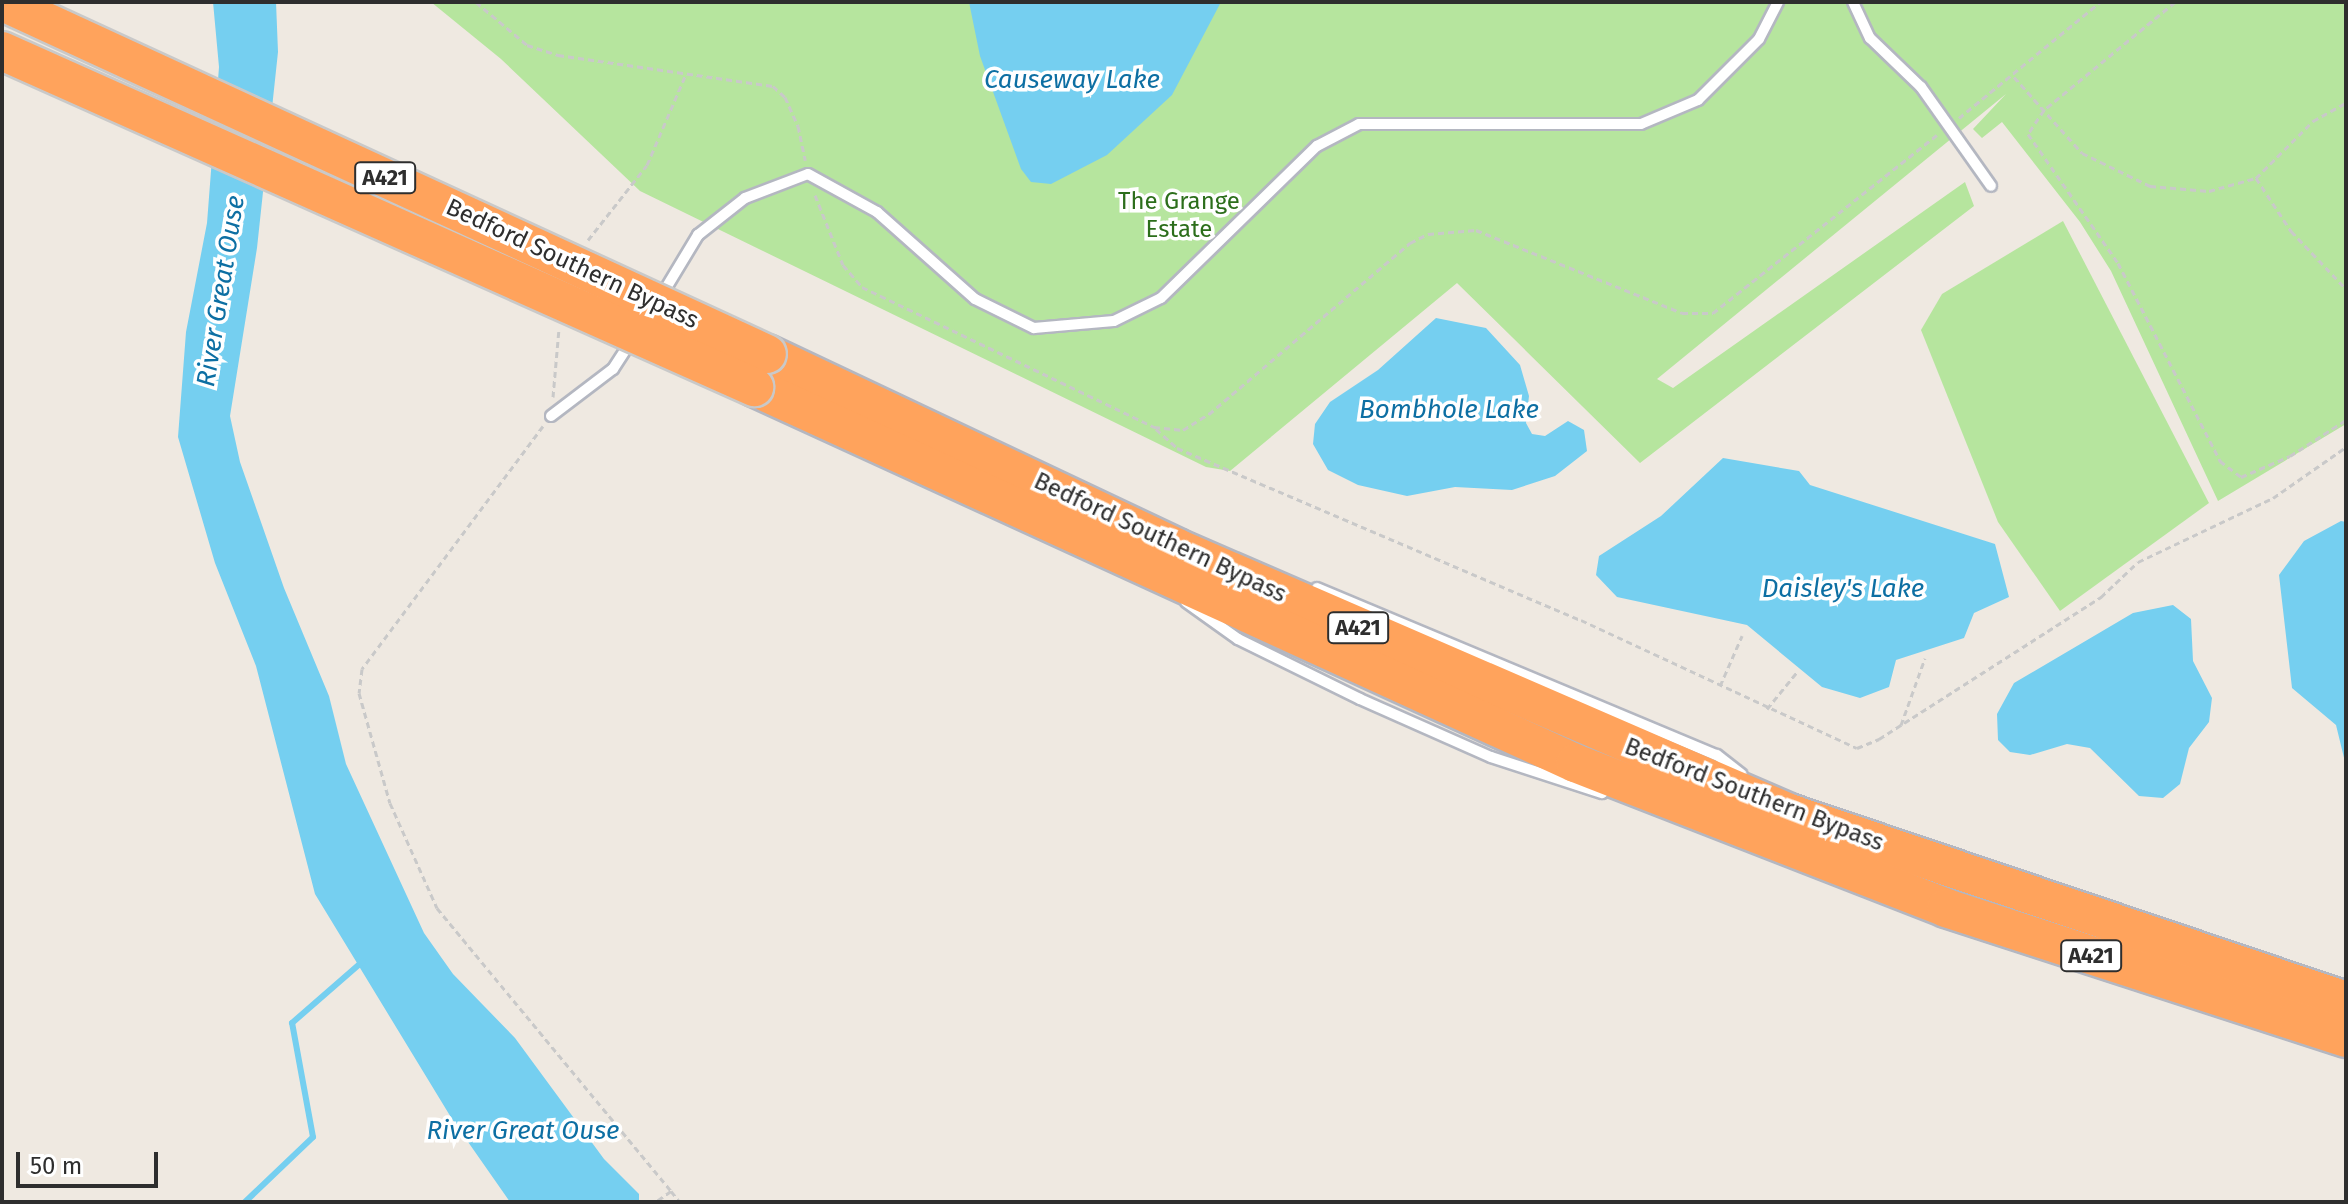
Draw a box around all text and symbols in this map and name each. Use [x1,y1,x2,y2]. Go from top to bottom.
water label: Causeway Lake [984,64,1160,96]
road number: A421 [353,160,417,196]
park label: The Grange Estate [1118,188,1240,244]
water label: River Great Ouse [190,193,252,389]
street label: Bedford Southern Bypass [441,193,703,335]
water label: Bombhole Lake [1359,394,1539,426]
street label: Bedford Southern Bypass [1029,467,1291,609]
water label: Daisley's Lake [1762,573,1924,605]
road number: A421 [1326,610,1390,646]
street label: Bedford Southern Bypass [1620,732,1888,858]
road number: A421 [2059,938,2123,974]
water label: River Great Ouse [426,1115,620,1147]
scale bar [20,1136,162,1186]
text: 50 m [30,1152,82,1180]

